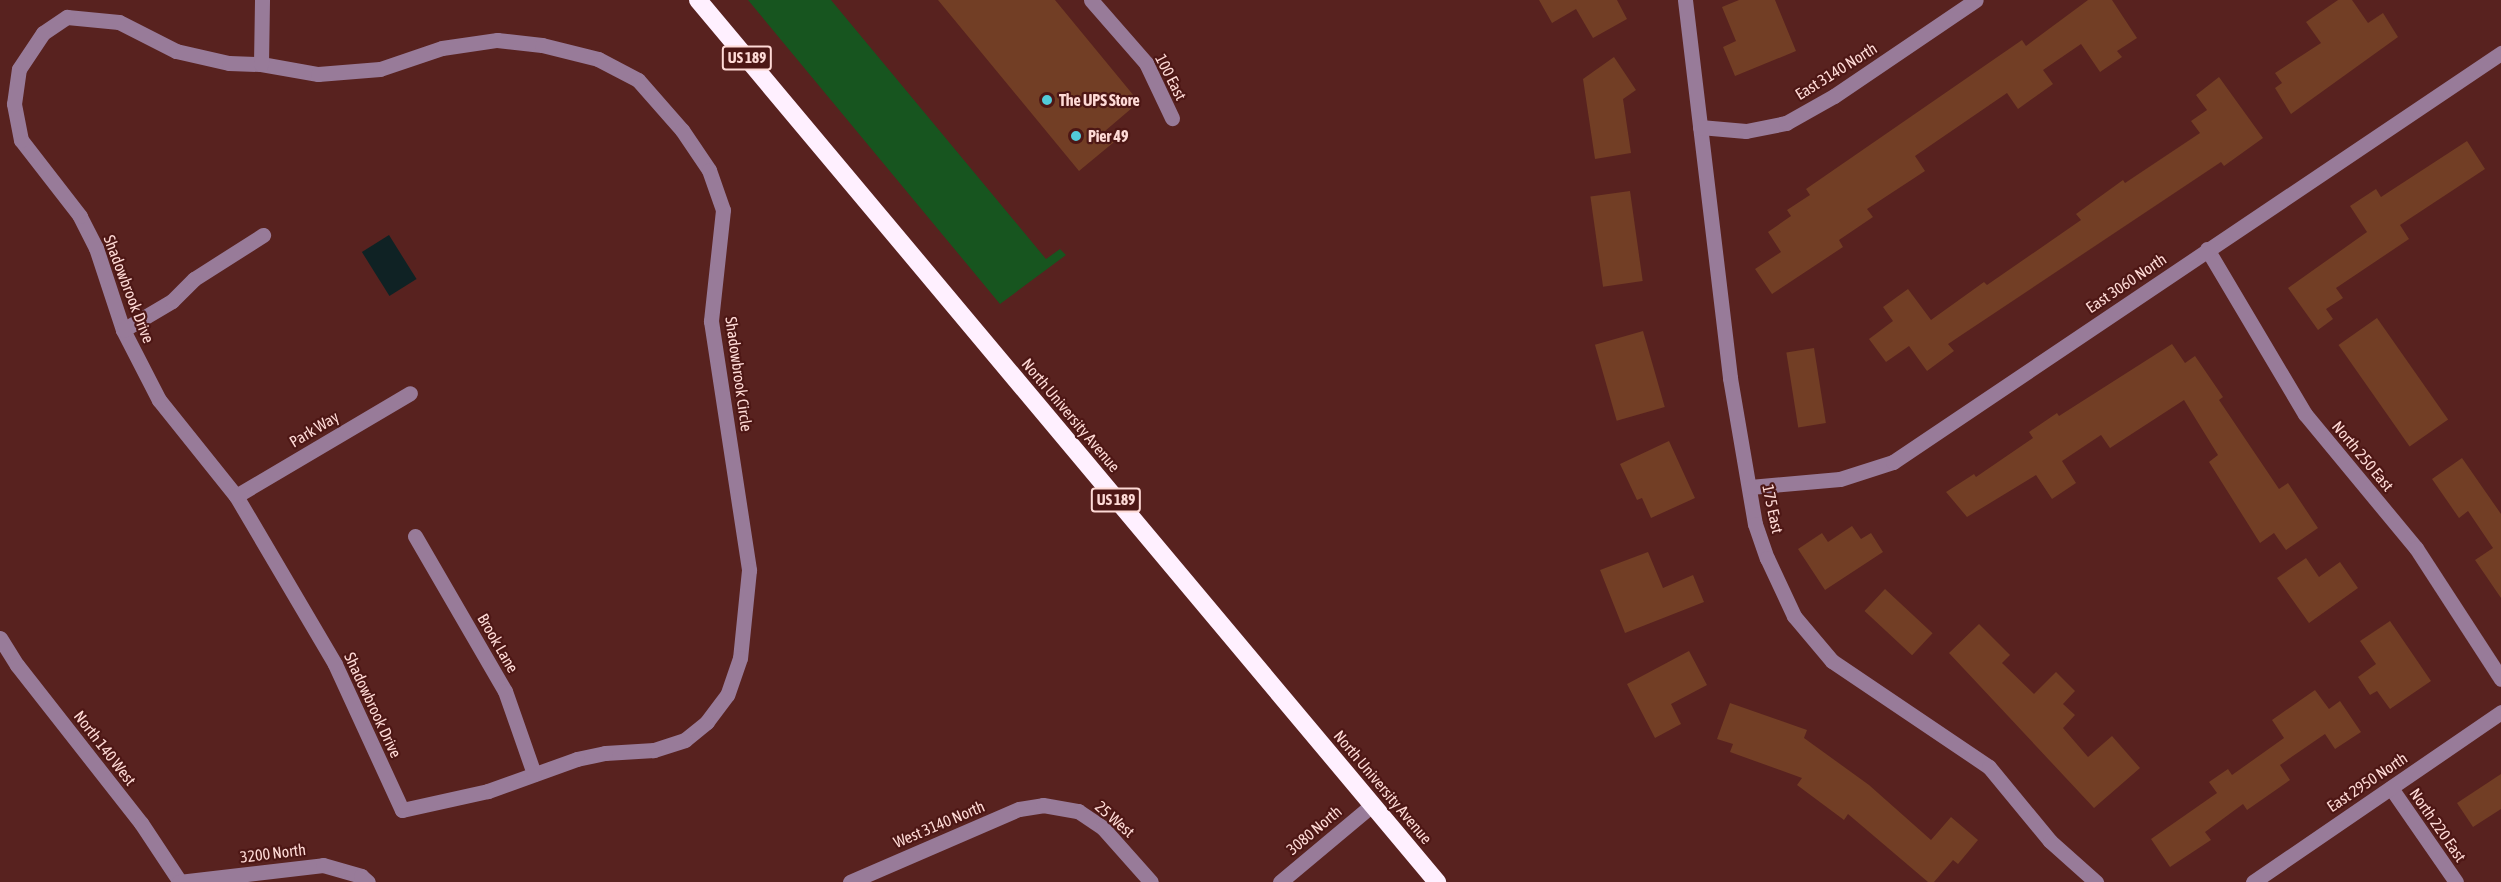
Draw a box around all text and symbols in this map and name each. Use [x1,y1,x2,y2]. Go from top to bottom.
street label: East 3140 North [1792,38,1880,104]
road number: US 189 [722,46,772,70]
street label: 100 East [1151,51,1191,103]
place label: The UPS Store [1059,90,1140,110]
marker: The UPS Store [1040,93,1054,107]
place label: Pier 49 [1088,126,1129,146]
marker: Pier 49 [1069,129,1083,143]
street label: Shadowbrook Drive [100,232,158,346]
street label: East 3060 North [2082,249,2170,317]
street label: Shadowbrook Circle [721,315,757,433]
street label: North University Avenue [1018,354,1124,476]
street label: Park Way [286,407,342,451]
street label: North 250 East [2328,417,2398,495]
street label: 175 East [1758,483,1788,535]
road number: US 189 [1090,488,1142,512]
street label: Brook Lane [473,610,523,676]
street label: Shadowbrook Drive [340,649,406,761]
street label: North 140 West [70,707,140,789]
street label: North University Avenue [1330,726,1436,848]
street label: East 2950 North [2323,748,2411,816]
street label: North 220 East [2406,785,2470,865]
street label: West 3140 North [891,796,987,852]
street label: 25 West [1091,797,1139,841]
street label: 3080 North [1282,801,1346,859]
street label: 3200 North [239,839,307,867]

